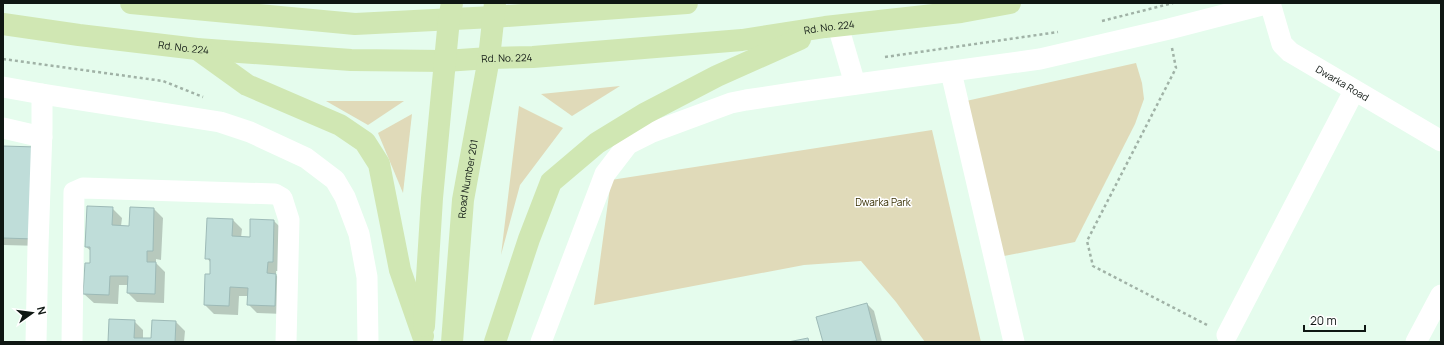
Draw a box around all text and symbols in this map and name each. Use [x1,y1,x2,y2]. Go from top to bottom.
street label: Rd. No. 224 [803,17,855,37]
street label: Rd. No. 224 [157,37,209,57]
street label: Rd. No. 224 [481,50,533,66]
street label: Dwarka Road [1313,62,1372,104]
street label: Road Number 201 [455,138,481,219]
park label: Dwarka Park [855,195,912,209]
north arrow [12,293,52,333]
text: N [34,305,50,316]
scale bar [1304,307,1365,333]
text: 20 m [1310,312,1337,329]

